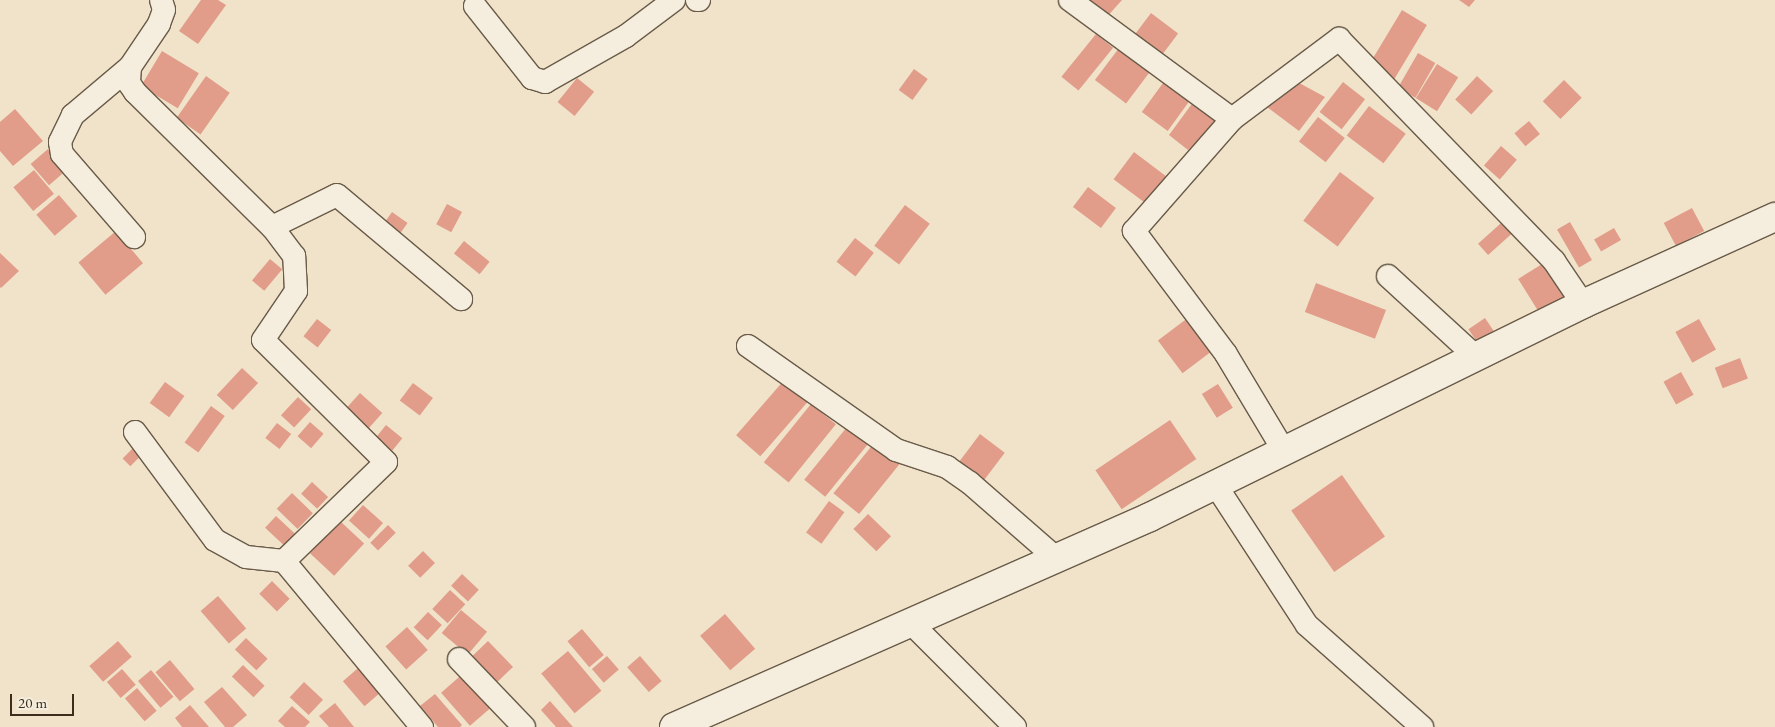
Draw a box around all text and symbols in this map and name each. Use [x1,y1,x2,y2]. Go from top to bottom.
scale bar [12,684,76,716]
text: 20 m [18,693,47,712]

